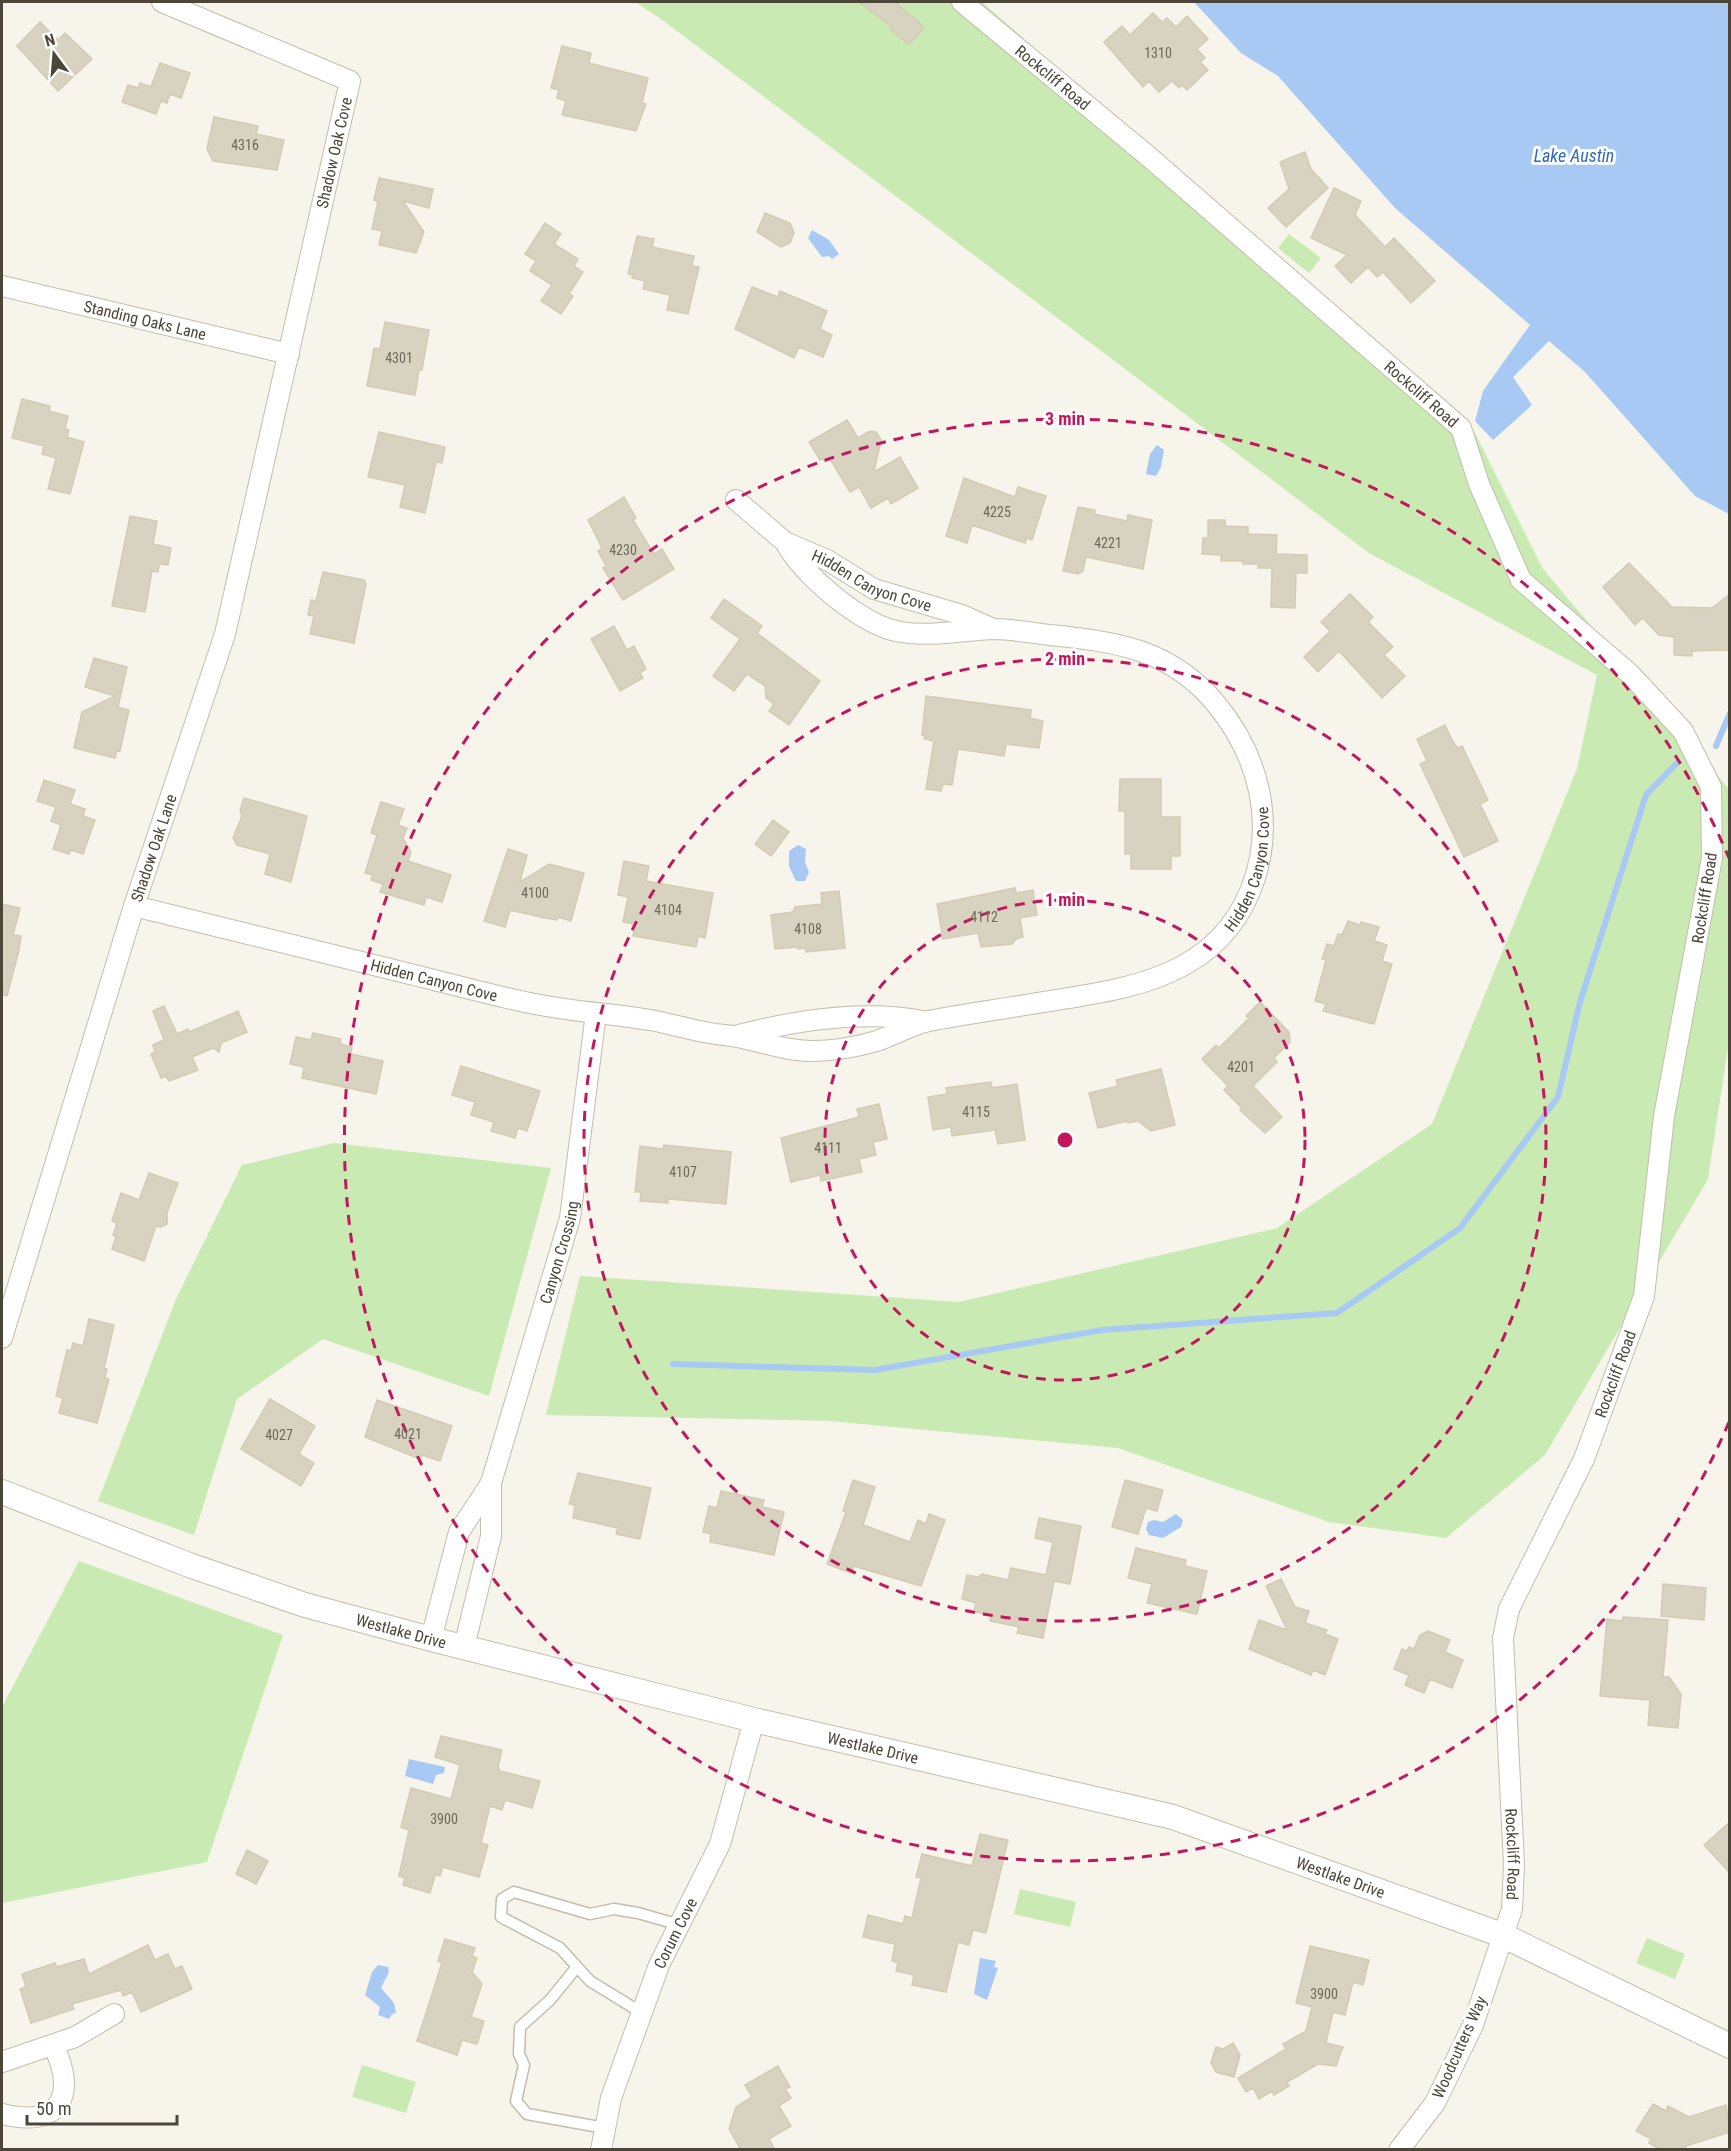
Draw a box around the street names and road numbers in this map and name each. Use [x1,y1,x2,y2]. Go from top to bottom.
street label: Rockcliff Road [1011,41,1094,114]
street label: Shadow Oak Cove [313,95,356,210]
street label: Standing Oaks Lane [82,297,208,344]
street label: Rockcliff Road [1380,357,1462,431]
street label: Hidden Canyon Cove [809,546,934,615]
street label: Shadow Oak Lane [127,792,181,904]
street label: Hidden Canyon Cove [1221,806,1273,935]
street label: Rockcliff Road [1688,851,1721,945]
street label: Hidden Canyon Cove [368,955,499,1006]
street label: Canyon Crossing [536,1200,582,1306]
street label: Rockcliff Road [1591,1328,1640,1420]
street label: Westlake Drive [354,1610,448,1652]
street label: Westlake Drive [825,1728,920,1768]
street label: Rockcliff Road [1501,1808,1523,1900]
street label: Westlake Drive [1293,1853,1387,1902]
street label: Corum Cove [650,1895,701,1972]
street label: Woodcutters Way [1428,1993,1491,2101]

